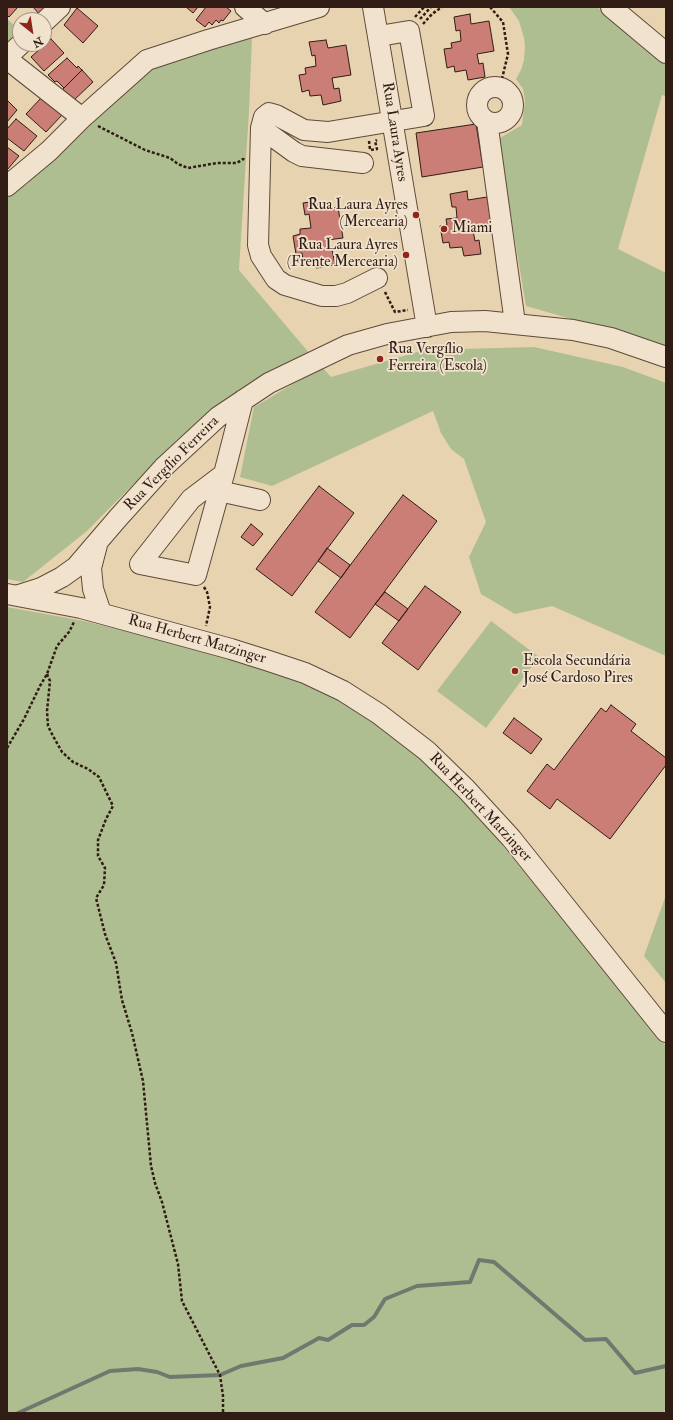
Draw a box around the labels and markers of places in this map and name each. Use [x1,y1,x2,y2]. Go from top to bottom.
place label: Rua Laura Ayres (Mercearia) [308,197,408,232]
marker: Rua Laura Ayres (Mercearia) [411,210,421,220]
place label: Miami [452,220,492,238]
marker: Miami [439,224,449,234]
place label: Rua Laura Ayres (Frente Mercearia) [287,237,398,272]
marker: Rua Laura Ayres (Frente Mercearia) [401,250,411,260]
place label: Rua Vergílio Ferreira (Escola) [388,341,487,376]
marker: Rua Vergílio Ferreira (Escola) [375,354,385,364]
place label: Escola Secundária José Cardoso Pires [523,653,633,688]
marker: Escola Secundária José Cardoso Pires [510,666,520,676]

